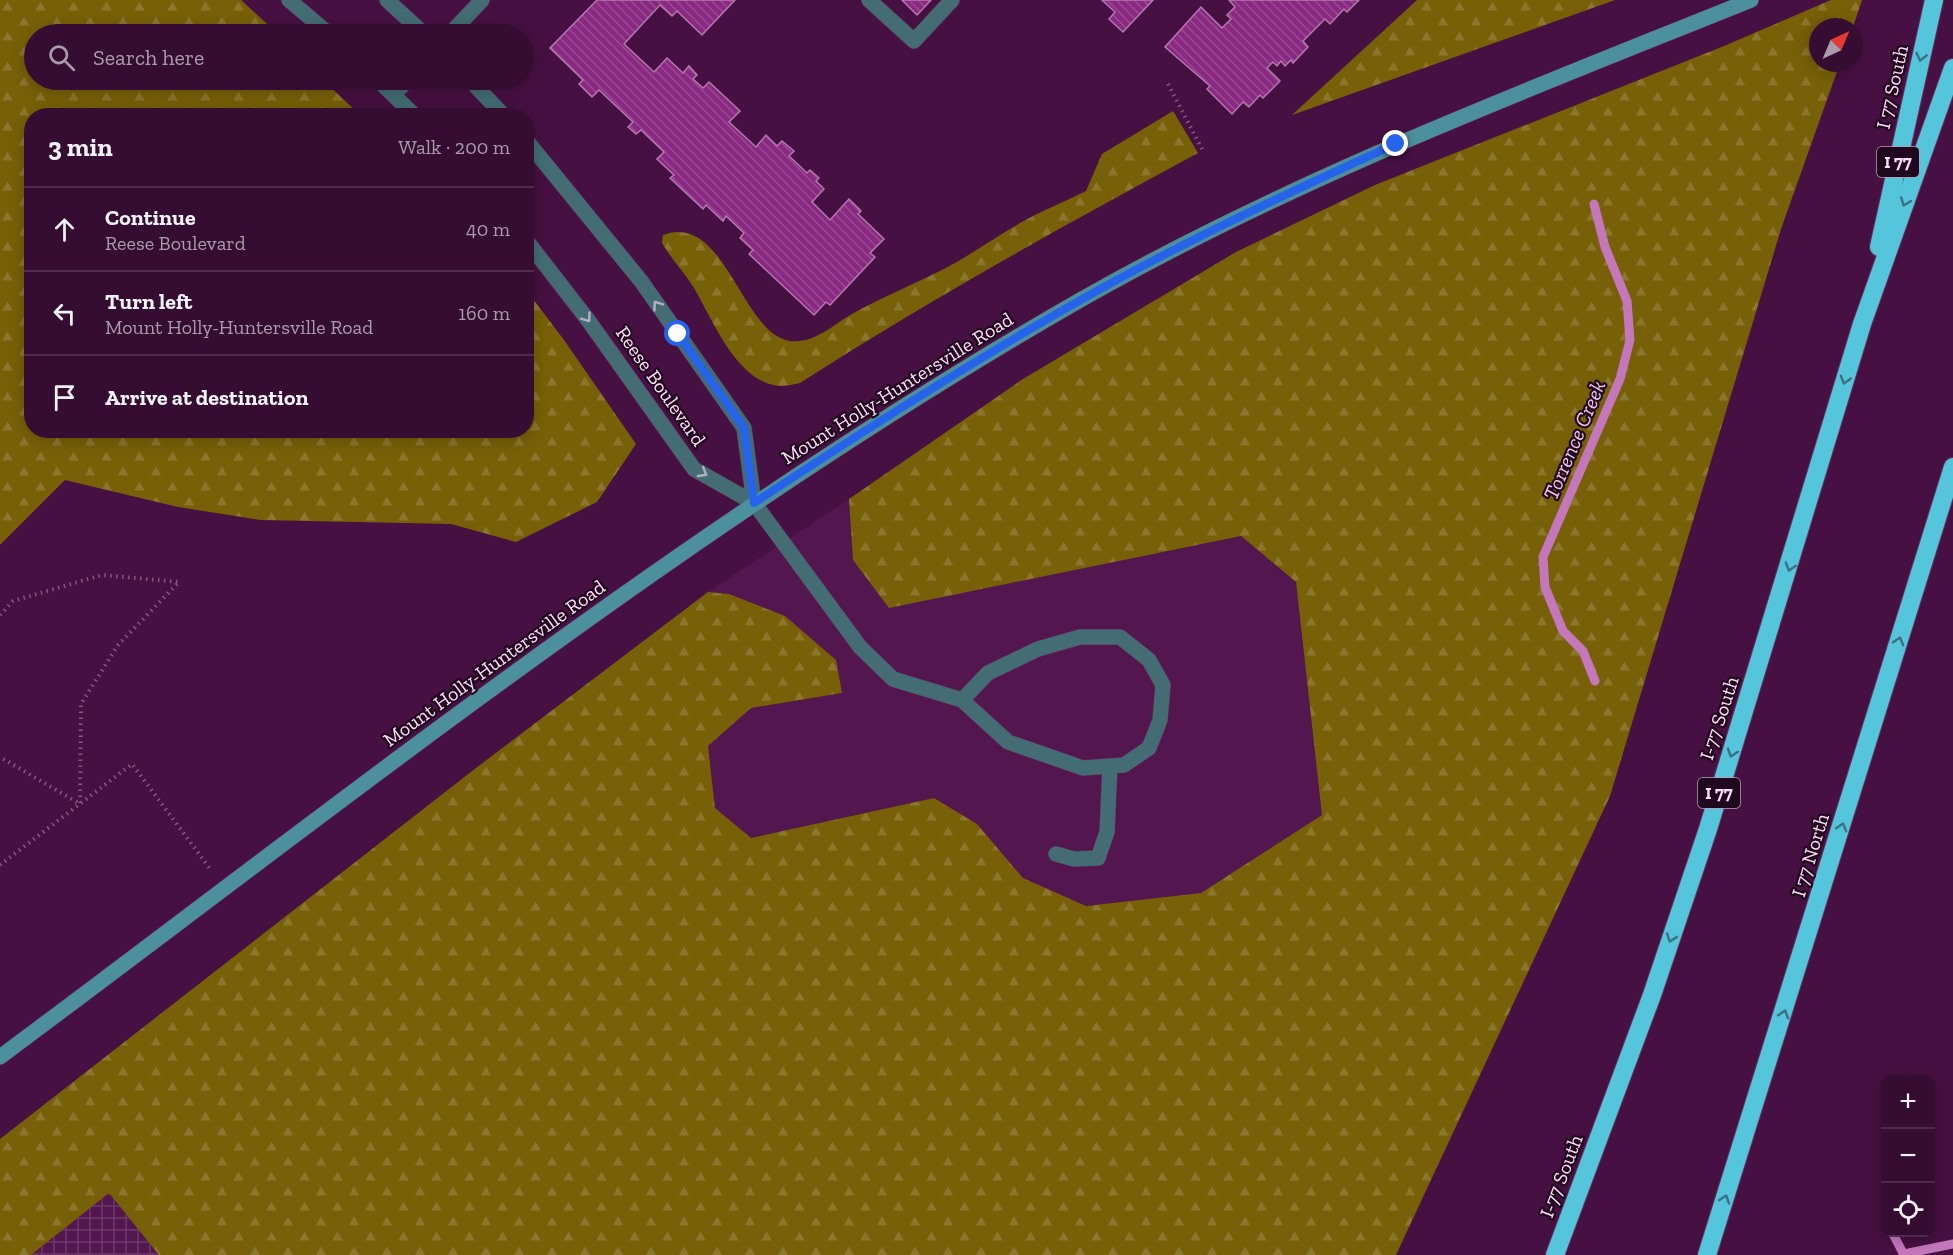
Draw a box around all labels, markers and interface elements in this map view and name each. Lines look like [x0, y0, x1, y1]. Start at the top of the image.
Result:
north arrow [1809, 18, 1863, 72]
search box [24, 24, 534, 90]
icon: search [45, 41, 78, 74]
street label: I 77 South [1871, 42, 1913, 131]
text: Search here [93, 44, 204, 71]
one-way arrow [1916, 52, 1929, 62]
route end [1382, 130, 1408, 156]
text: 3 min [48, 131, 113, 163]
text: Walk · 200 m [398, 135, 510, 159]
road number: I 77 [1877, 147, 1919, 177]
one-way arrow [1900, 196, 1913, 207]
text: Continue [105, 204, 196, 231]
icon: ahead [48, 213, 81, 246]
text: 40 m [466, 217, 510, 241]
text: Reese Boulevard [105, 231, 246, 255]
text: Turn left [105, 288, 192, 315]
icon: left [48, 297, 81, 330]
one-way arrow [653, 300, 664, 311]
text: 160 m [458, 301, 510, 325]
street label: Mount Holly-Huntersville Road [777, 307, 1017, 469]
one-way arrow [579, 311, 590, 322]
text: Mount Holly-Huntersville Road [105, 315, 373, 339]
route start [664, 320, 690, 346]
street label: Reese Boulevard [611, 321, 711, 451]
one-way arrow [1840, 374, 1852, 385]
water label: Torrence Creek [1538, 377, 1610, 503]
icon: arrive [48, 381, 81, 414]
text: Arrive at destination [105, 384, 308, 411]
one-way arrow [697, 466, 707, 478]
one-way arrow [1785, 561, 1797, 572]
street label: Mount Holly-Huntersville Road [378, 574, 610, 752]
one-way arrow [1892, 636, 1904, 647]
street label: I-77 South [1694, 672, 1744, 763]
one-way arrow [1727, 747, 1739, 758]
road number: I 77 [1698, 778, 1740, 808]
street label: I 77 North [1786, 810, 1834, 900]
one-way arrow [1835, 822, 1847, 833]
one-way arrow [1665, 932, 1678, 943]
one-way arrow [1777, 1009, 1789, 1020]
map controls [1881, 1075, 1935, 1237]
button: + [1881, 1075, 1935, 1129]
button: − [1881, 1129, 1935, 1183]
street label: I-77 South [1534, 1131, 1588, 1221]
button: locate [1881, 1183, 1935, 1237]
one-way arrow [1718, 1194, 1730, 1205]

